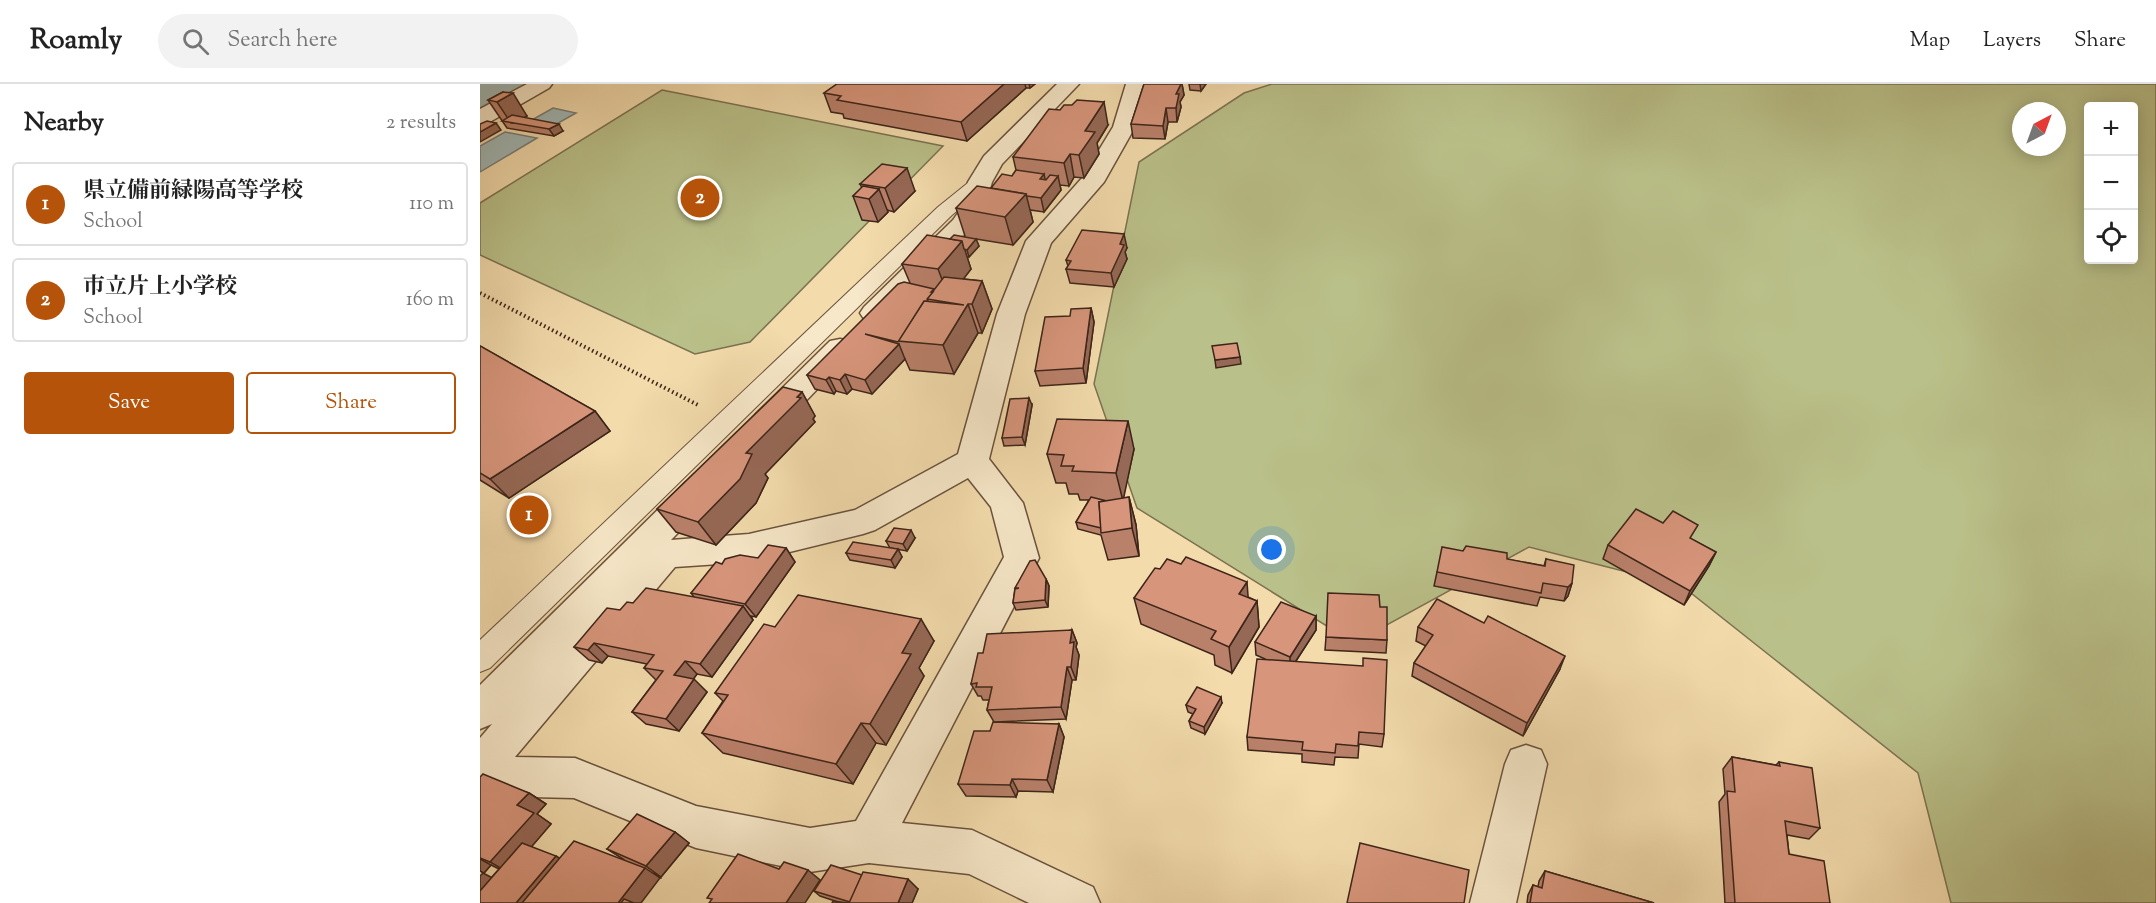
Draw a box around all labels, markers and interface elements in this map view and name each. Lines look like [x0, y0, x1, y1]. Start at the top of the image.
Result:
search box [158, 14, 578, 68]
text: Roamly [30, 21, 122, 61]
icon: search [179, 25, 212, 58]
text: Search here [227, 25, 338, 57]
text: Map [1910, 26, 1950, 56]
text: Layers [1983, 26, 2041, 56]
text: Share [2074, 26, 2126, 56]
north arrow [2012, 102, 2066, 156]
map controls [2084, 102, 2138, 264]
button: + [2084, 102, 2138, 156]
text: Nearby [24, 105, 104, 142]
text: 2 results [386, 109, 456, 138]
button: − [2084, 156, 2138, 210]
text: 県立備前緑陽高等学校 [83, 176, 303, 208]
pin: 2 [680, 176, 720, 220]
text: 1 [42, 190, 49, 219]
text: 110 m [409, 190, 454, 219]
text: School [83, 208, 143, 237]
button: locate [2084, 210, 2138, 264]
text: 市立片上小学校 [83, 272, 237, 304]
text: 2 [41, 286, 50, 315]
text: 160 m [406, 286, 454, 315]
text: School [83, 304, 143, 333]
button: Save [24, 372, 234, 434]
button: Share [246, 372, 456, 434]
pin: 1 [509, 492, 548, 538]
your location [1257, 535, 1286, 564]

